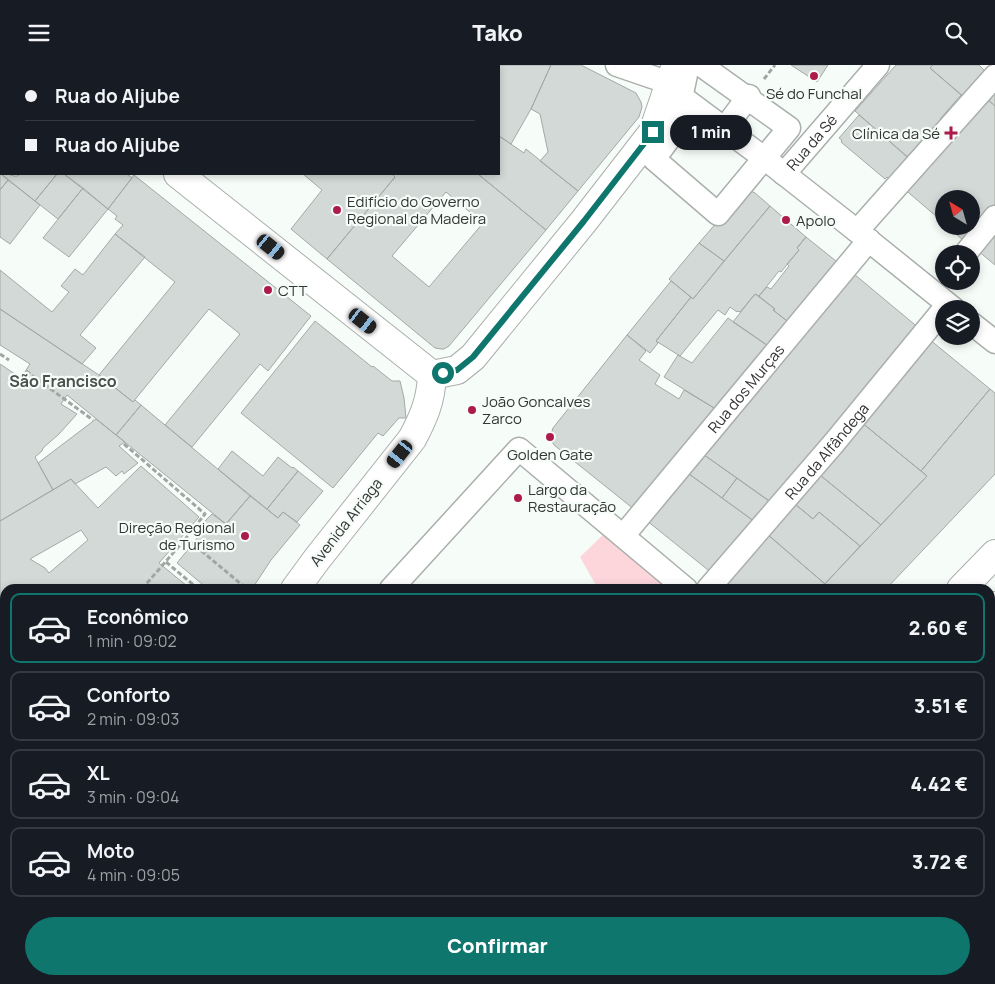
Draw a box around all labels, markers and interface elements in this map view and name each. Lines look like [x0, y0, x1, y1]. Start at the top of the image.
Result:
text: Tako [472, 18, 523, 48]
icon: menu [25, 19, 53, 47]
icon: search [942, 19, 970, 47]
marker: Sé do Funchal [808, 70, 820, 82]
text: Rua do Aljube [55, 83, 180, 109]
place label: Sé do Funchal [766, 83, 862, 104]
street label: Rua da Sé [781, 109, 842, 175]
callout: 1 min [670, 115, 753, 149]
route end [642, 121, 664, 143]
text: 1 min [691, 121, 731, 143]
place label: Clínica da Sé [852, 123, 940, 144]
marker: Clínica da Sé [944, 126, 958, 140]
text: Rua do Aljube [55, 132, 180, 158]
north arrow [935, 190, 980, 235]
map controls [935, 190, 980, 345]
place label: Edifício do Governo Regional da Madeira [347, 191, 486, 229]
marker: Edifício do Governo Regional da Madeira [331, 204, 343, 216]
place label: Apolo [796, 210, 836, 231]
marker: Apolo [780, 214, 792, 226]
car [254, 232, 287, 262]
button: locate [935, 245, 980, 290]
place label: CTT [278, 280, 308, 301]
marker: CTT [262, 284, 274, 296]
button: layers [935, 300, 980, 345]
car [346, 306, 379, 336]
street label: Rua dos Murças [703, 339, 789, 437]
route start [432, 362, 454, 384]
district label: São Francisco [9, 370, 117, 392]
place label: João Goncalves Zarco [482, 391, 591, 429]
street label: Rua da Alfândega [780, 398, 873, 504]
marker: João Goncalves Zarco [466, 404, 478, 416]
marker: Golden Gate [544, 431, 556, 443]
car [384, 438, 415, 470]
place label: Golden Gate [507, 444, 593, 465]
street label: Avenida Arriaga [305, 473, 387, 571]
place label: Largo da Restauração [528, 479, 616, 517]
marker: Largo da Restauração [512, 492, 524, 504]
place label: Direção Regional de Turismo [119, 517, 235, 555]
marker: Direção Regional de Turismo [239, 530, 251, 542]
text: Econômico [87, 604, 189, 630]
icon: car [27, 606, 72, 651]
text: 2.60 € [909, 615, 968, 641]
text: 1 min · 09:02 [87, 630, 177, 652]
text: Conforto [87, 682, 170, 708]
icon: car [27, 684, 72, 729]
text: 3.51 € [914, 693, 968, 719]
text: 2 min · 09:03 [87, 708, 179, 730]
text: XL [87, 760, 110, 786]
icon: car [27, 762, 72, 807]
text: 4.42 € [910, 771, 968, 797]
text: 3 min · 09:04 [87, 786, 180, 808]
text: Moto [87, 838, 134, 864]
icon: car [27, 840, 72, 885]
text: 3.72 € [912, 849, 968, 875]
text: 4 min · 09:05 [87, 864, 180, 886]
button: Confirmar [25, 917, 970, 975]

